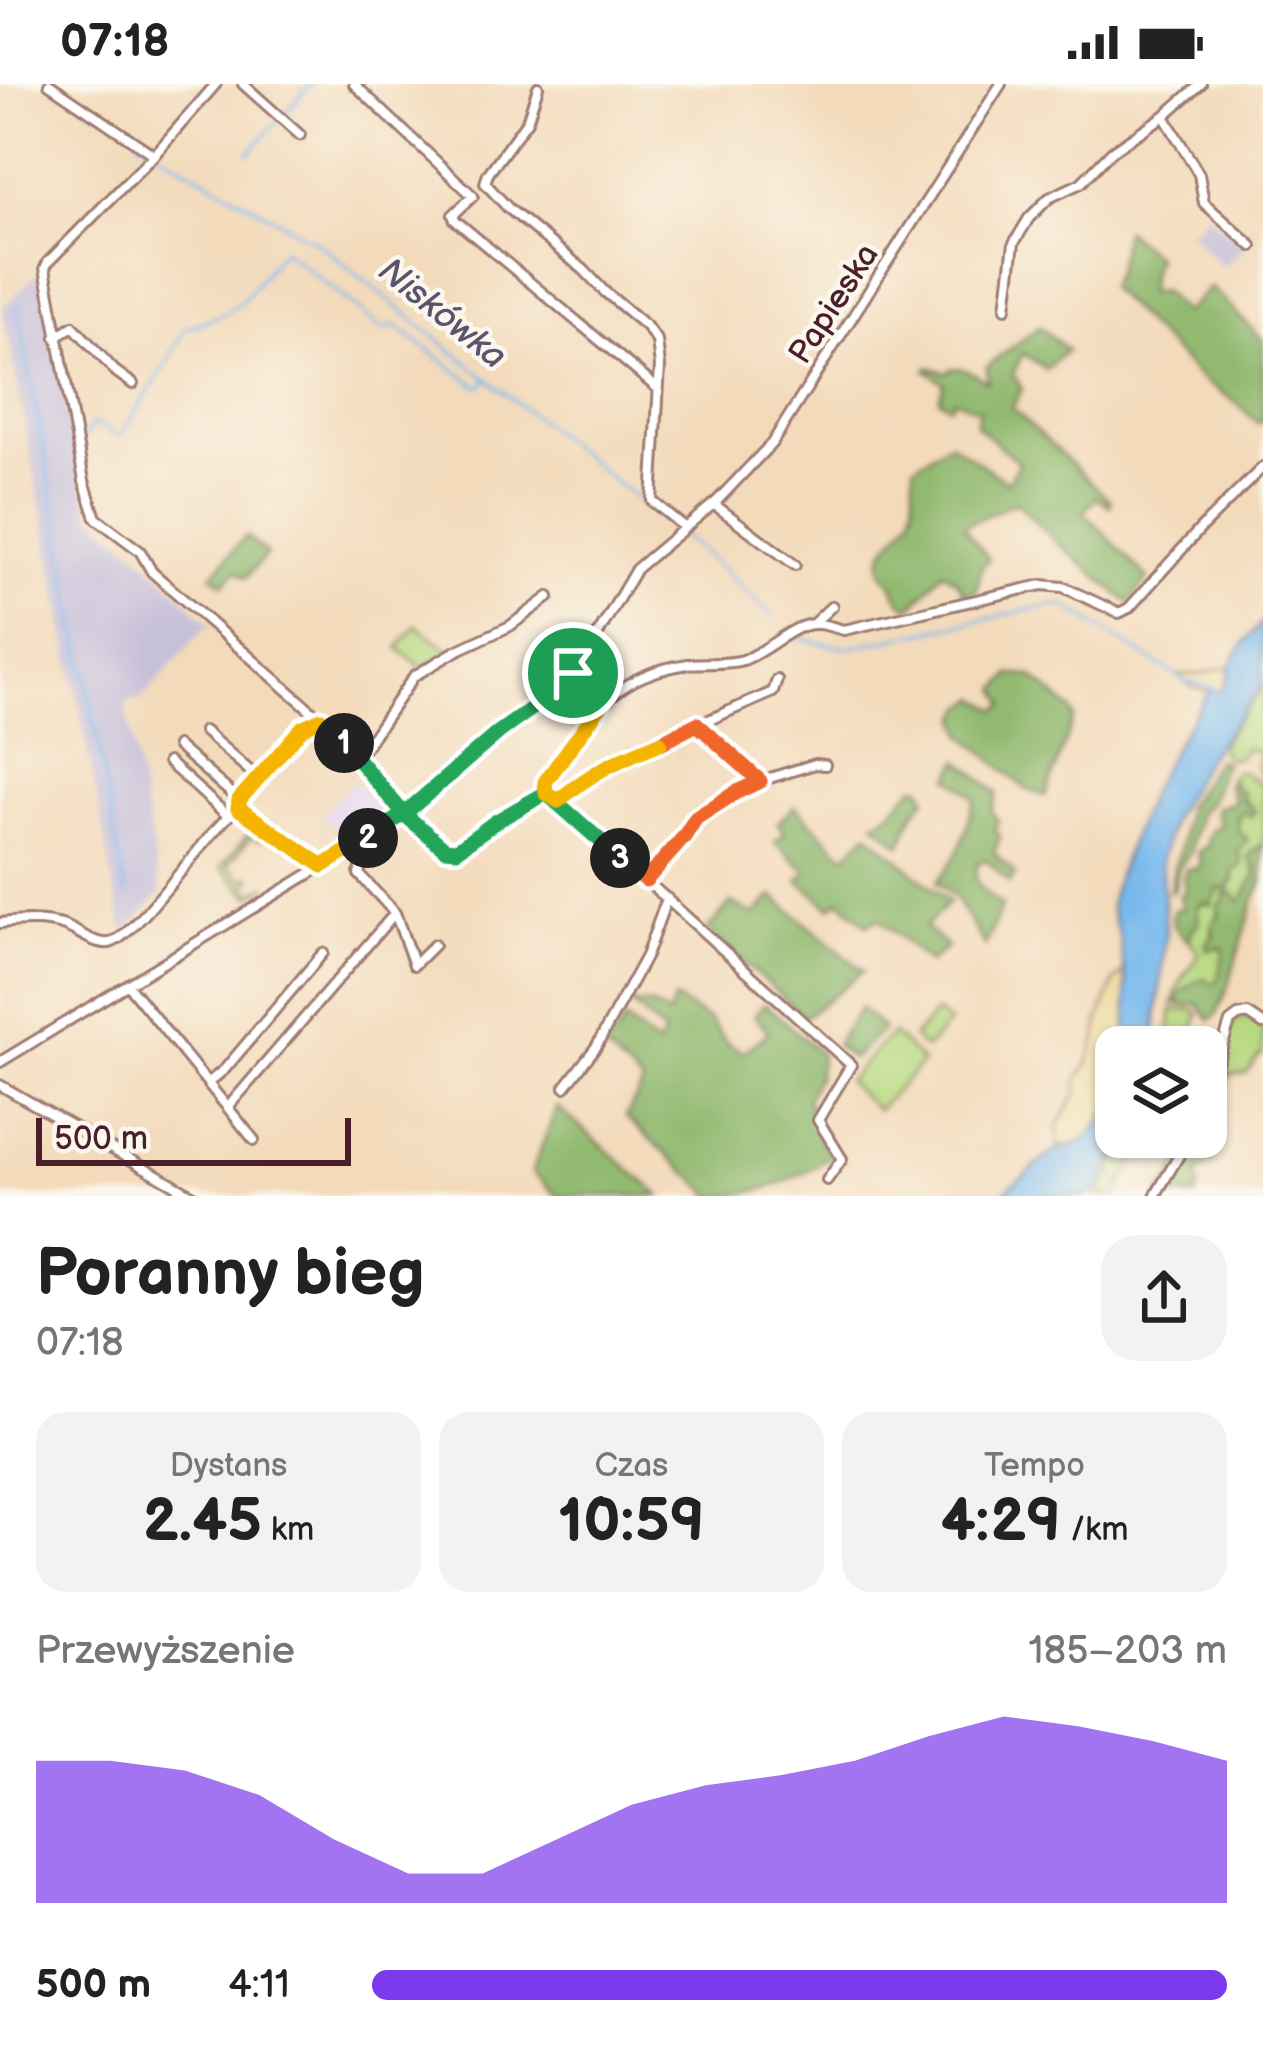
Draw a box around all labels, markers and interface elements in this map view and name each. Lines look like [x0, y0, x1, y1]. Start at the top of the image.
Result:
text: 07:18 [60, 15, 170, 70]
street label: Papieska [780, 236, 888, 372]
water label: Niskówka [369, 249, 515, 379]
pin [522, 622, 624, 724]
icon: arrive [540, 640, 606, 706]
pin: 1 [314, 713, 374, 773]
text: 1 [337, 723, 351, 763]
pin: 2 [338, 808, 398, 868]
text: 2 [358, 818, 378, 858]
pin: 3 [590, 828, 650, 888]
text: 3 [610, 838, 630, 878]
map controls [1095, 1026, 1227, 1158]
button: layers [1095, 1026, 1227, 1158]
scale bar [36, 1112, 351, 1165]
text: 500 m [54, 1119, 148, 1159]
text: Poranny bieg [36, 1235, 425, 1314]
button: share [1101, 1235, 1227, 1361]
text: 07:18 [36, 1320, 124, 1367]
text: Dystans [170, 1446, 287, 1486]
text: Czas [595, 1446, 668, 1486]
text: Tempo [984, 1446, 1085, 1486]
text: 2.45 [143, 1486, 262, 1558]
text: 10:59 [558, 1486, 705, 1558]
text: 4:29 [940, 1486, 1061, 1558]
text: km [262, 1510, 314, 1550]
text: /km [1061, 1510, 1129, 1550]
text: Przewyższenie [36, 1628, 295, 1675]
text: 185–203 m [1028, 1628, 1227, 1675]
text: 500 m [36, 1962, 151, 2009]
text: 4:11 [228, 1962, 290, 2009]

